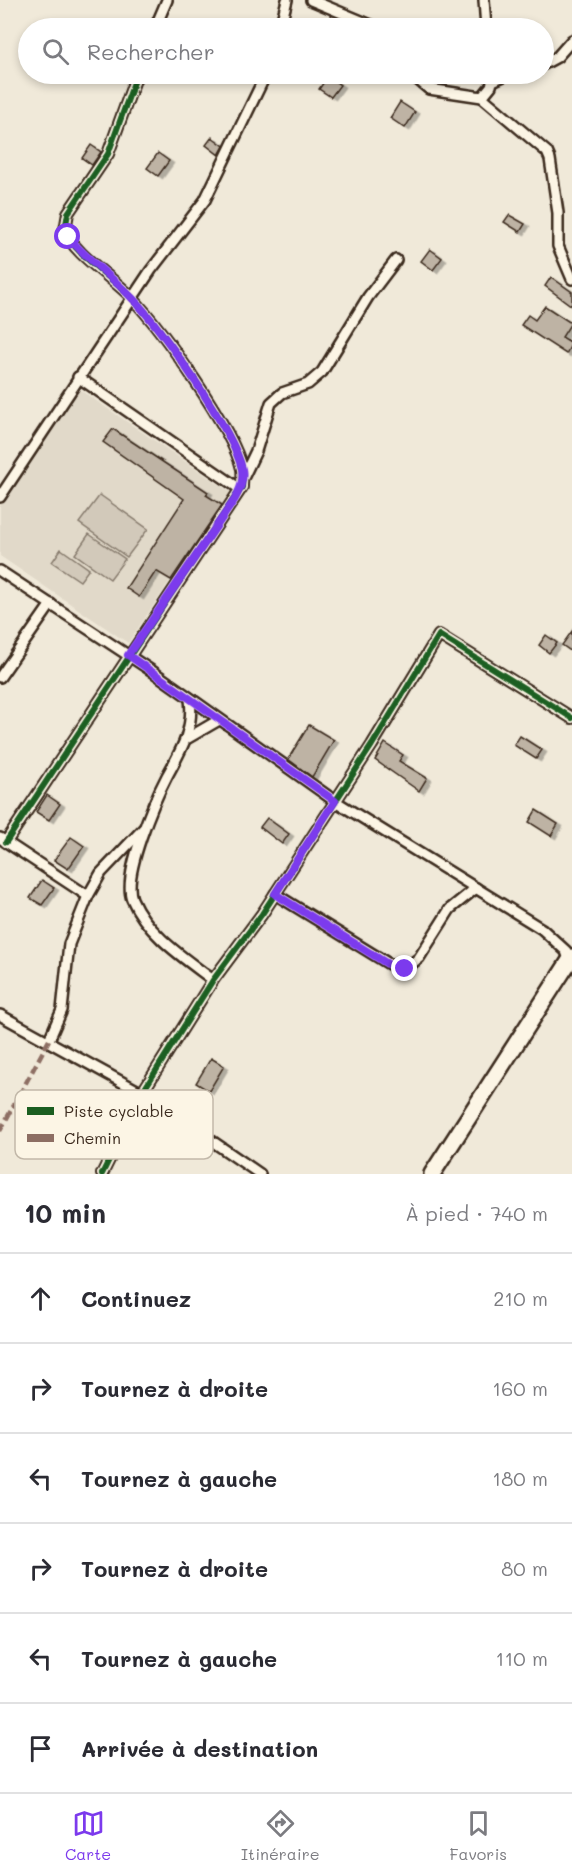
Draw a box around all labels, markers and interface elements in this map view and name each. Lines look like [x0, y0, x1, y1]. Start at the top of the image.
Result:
search box [18, 18, 554, 84]
icon: search [39, 35, 72, 68]
text: Rechercher [87, 37, 215, 66]
route start [54, 223, 80, 249]
route end [391, 955, 417, 981]
legend [15, 1090, 213, 1159]
text: Piste cyclable [64, 1100, 174, 1121]
text: Chemin [64, 1127, 121, 1148]
text: 10 min [24, 1196, 106, 1230]
text: À pied · 740 m [405, 1200, 548, 1226]
icon: ahead [24, 1282, 57, 1315]
text: Continuez [81, 1284, 191, 1313]
text: 210 m [493, 1285, 548, 1311]
icon: right [24, 1372, 57, 1405]
text: Tournez à droite [81, 1374, 268, 1403]
text: 160 m [492, 1375, 548, 1401]
icon: left [24, 1462, 57, 1495]
text: Tournez à gauche [81, 1464, 277, 1493]
text: 180 m [492, 1465, 548, 1491]
icon: right [24, 1552, 57, 1585]
text: Tournez à droite [81, 1554, 268, 1583]
text: 80 m [501, 1555, 548, 1581]
icon: left [24, 1642, 57, 1675]
text: Tournez à gauche [81, 1644, 277, 1673]
text: 110 m [495, 1645, 548, 1671]
icon: arrive [24, 1732, 57, 1765]
text: Arrivée à destination [81, 1734, 318, 1763]
tab: Carte [65, 1807, 111, 1864]
tab: Itinéraire [241, 1807, 320, 1864]
tab: Favoris [449, 1807, 507, 1864]

